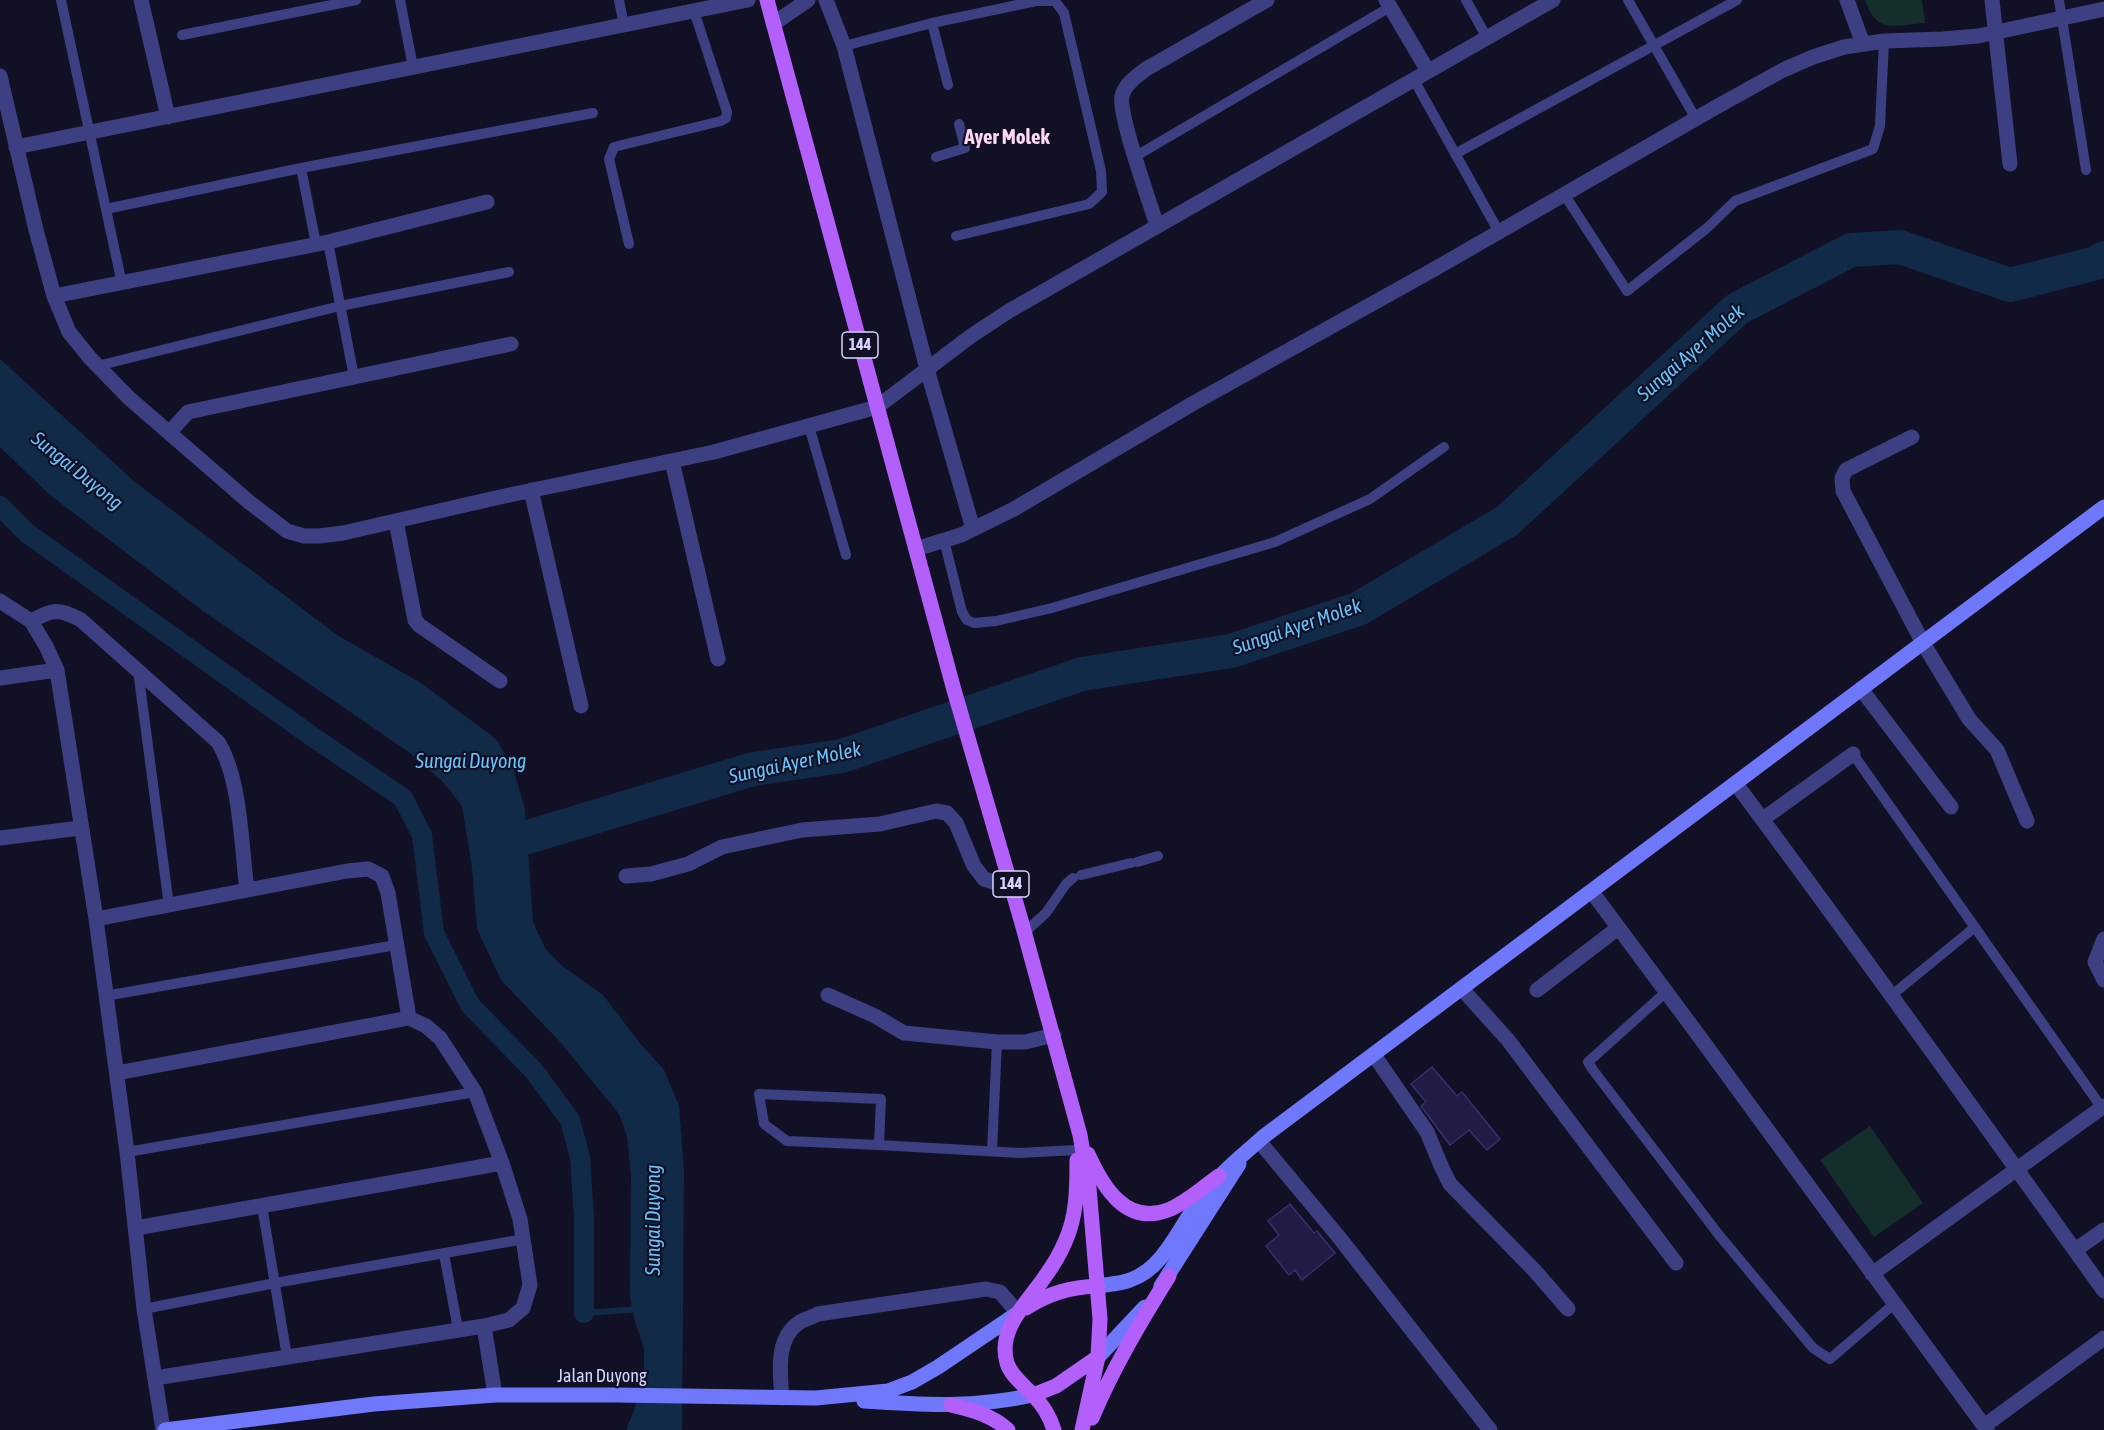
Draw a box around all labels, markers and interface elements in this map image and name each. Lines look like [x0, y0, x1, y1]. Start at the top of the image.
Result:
district label: Ayer Molek [964, 124, 1050, 150]
water label: Sungai Ayer Molek [1632, 300, 1750, 406]
road number: 144 [842, 332, 878, 358]
water label: Sungai Duyong [26, 427, 128, 515]
water label: Sungai Ayer Molek [1229, 594, 1365, 660]
water label: Sungai Ayer Molek [727, 737, 863, 789]
water label: Sungai Duyong [416, 750, 526, 774]
road number: 144 [993, 871, 1029, 897]
water label: Sungai Duyong [642, 1165, 666, 1275]
street label: Jalan Duyong [557, 1365, 647, 1387]

